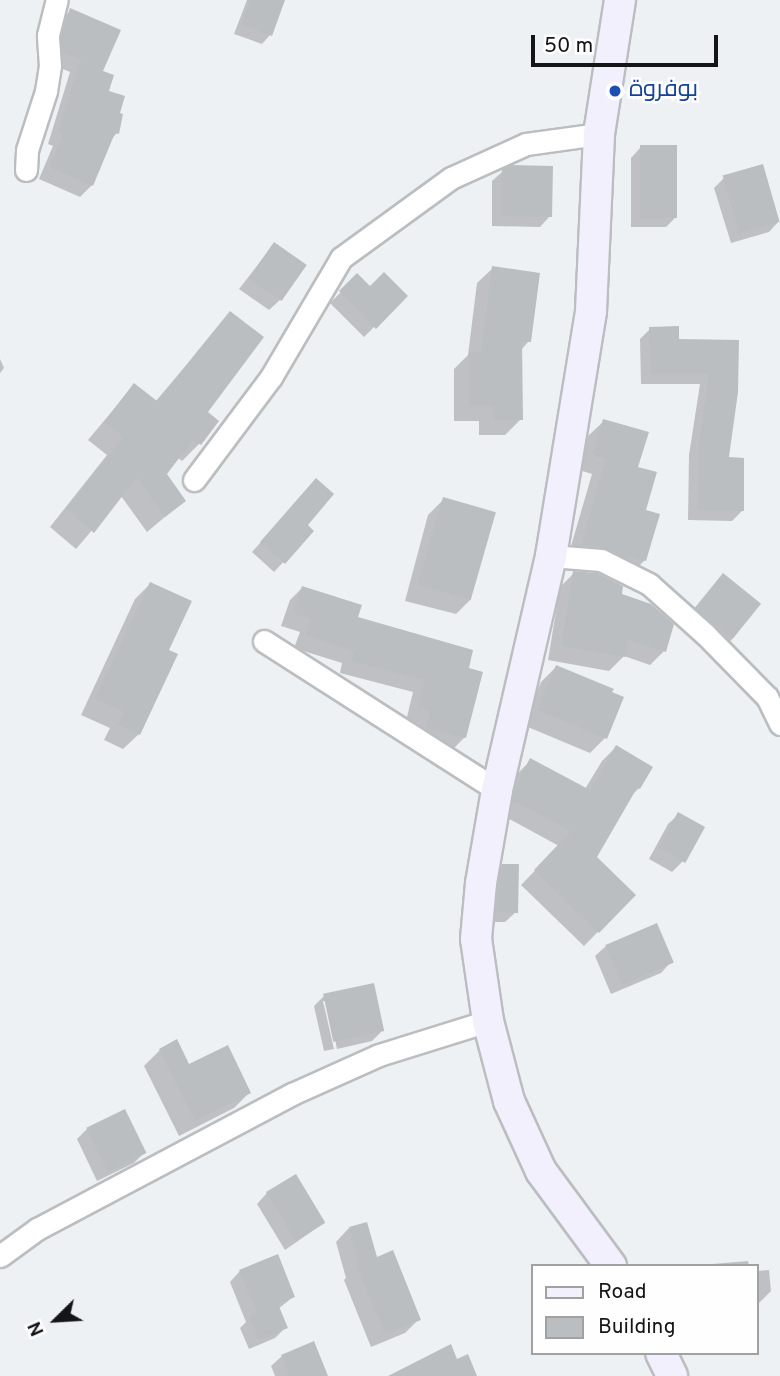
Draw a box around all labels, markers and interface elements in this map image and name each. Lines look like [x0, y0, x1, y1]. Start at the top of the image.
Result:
scale bar [535, 21, 722, 65]
text: 50 m [544, 33, 593, 60]
place label: بوفروة [629, 77, 698, 105]
marker: بوفروة [607, 83, 623, 99]
legend [532, 1264, 759, 1355]
text: Road [598, 1279, 647, 1306]
north arrow [21, 1285, 91, 1355]
text: Building [598, 1314, 676, 1341]
text: N [23, 1317, 51, 1340]

